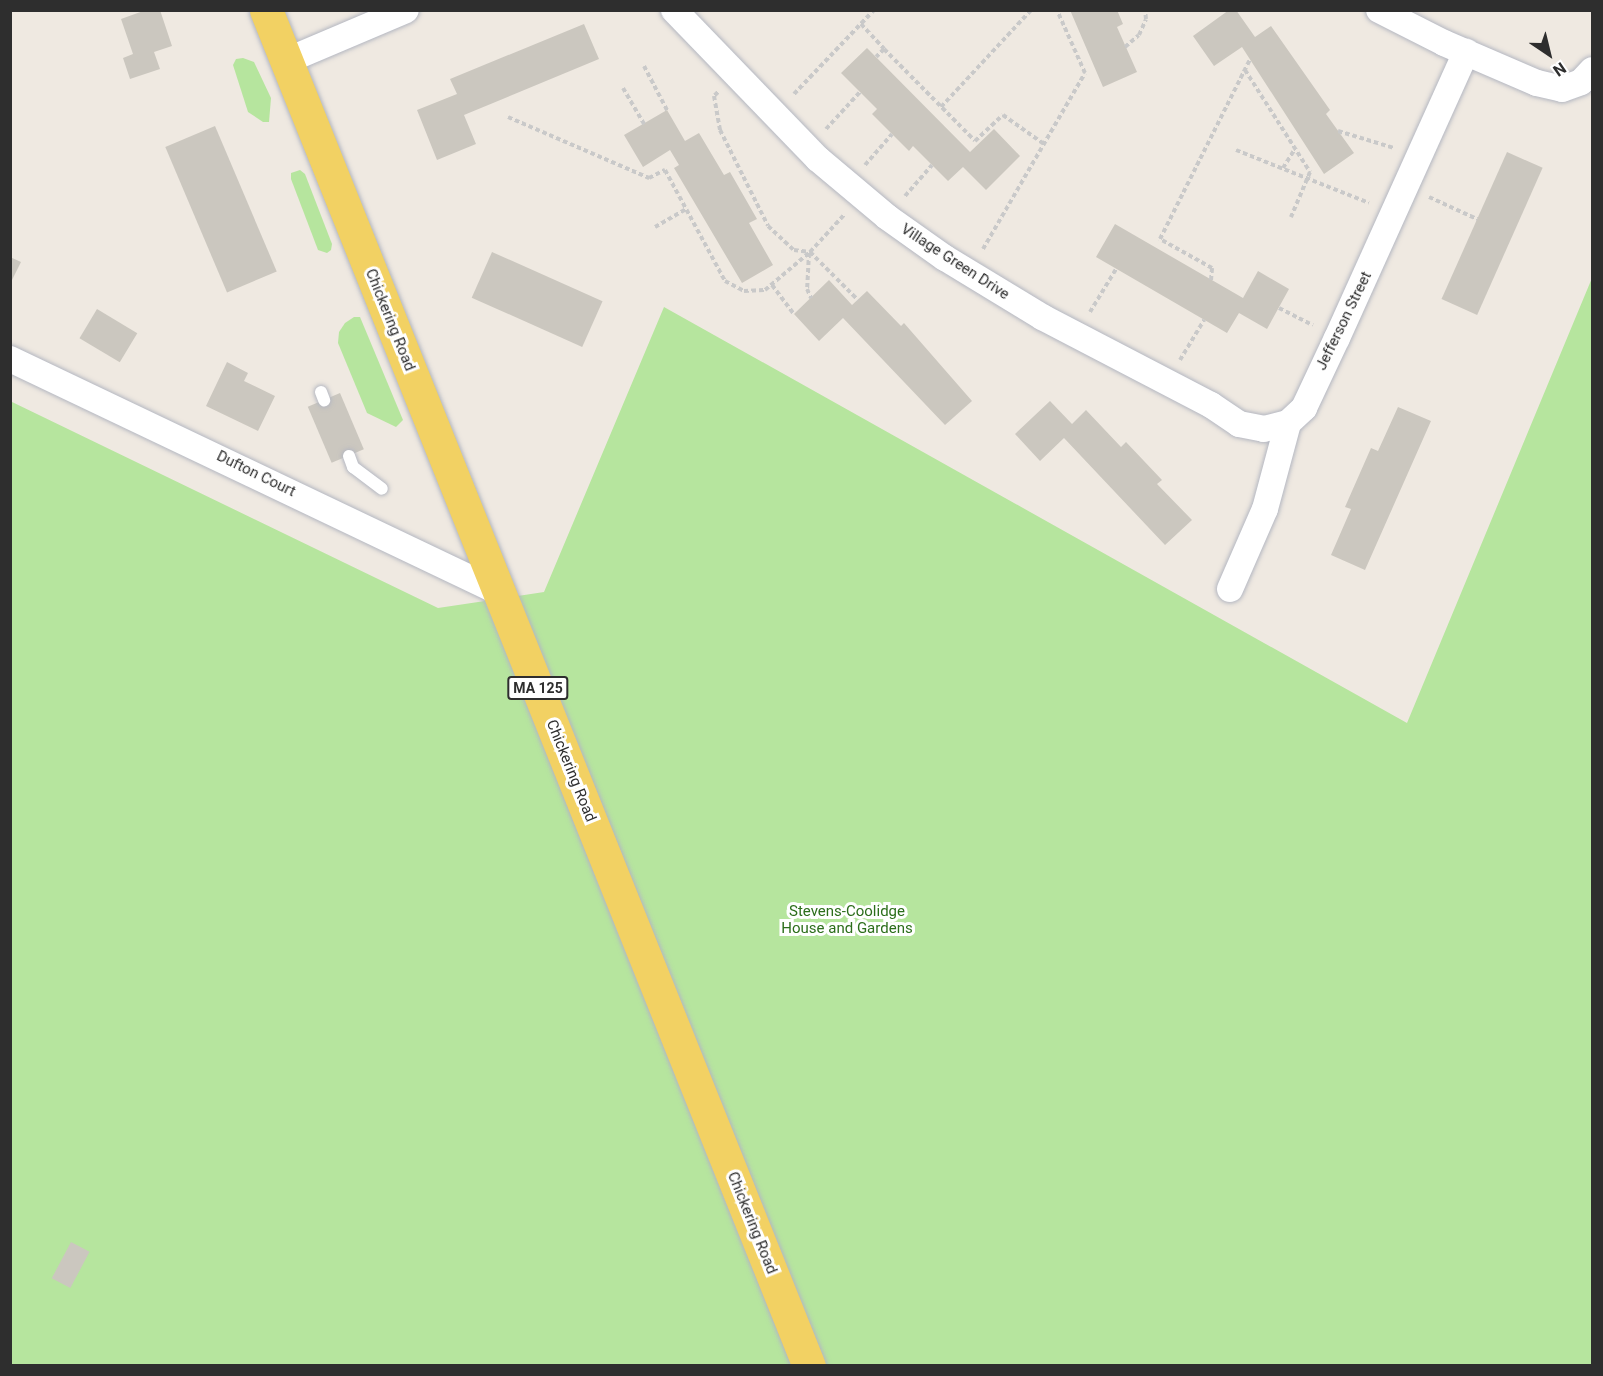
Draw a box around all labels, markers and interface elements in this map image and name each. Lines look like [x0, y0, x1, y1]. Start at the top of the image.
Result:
north arrow [1519, 24, 1579, 84]
text: N [1550, 58, 1570, 80]
street label: Village Green Drive [897, 220, 1013, 304]
street label: Chickering Road [361, 266, 419, 374]
street label: Jefferson Street [1312, 269, 1376, 373]
street label: Dufton Court [214, 447, 298, 501]
road number: MA 125 [506, 677, 570, 699]
street label: Chickering Road [542, 717, 600, 825]
park label: Stevens-Coolidge House and Gardens [781, 902, 913, 937]
street label: Chickering Road [723, 1169, 781, 1277]

